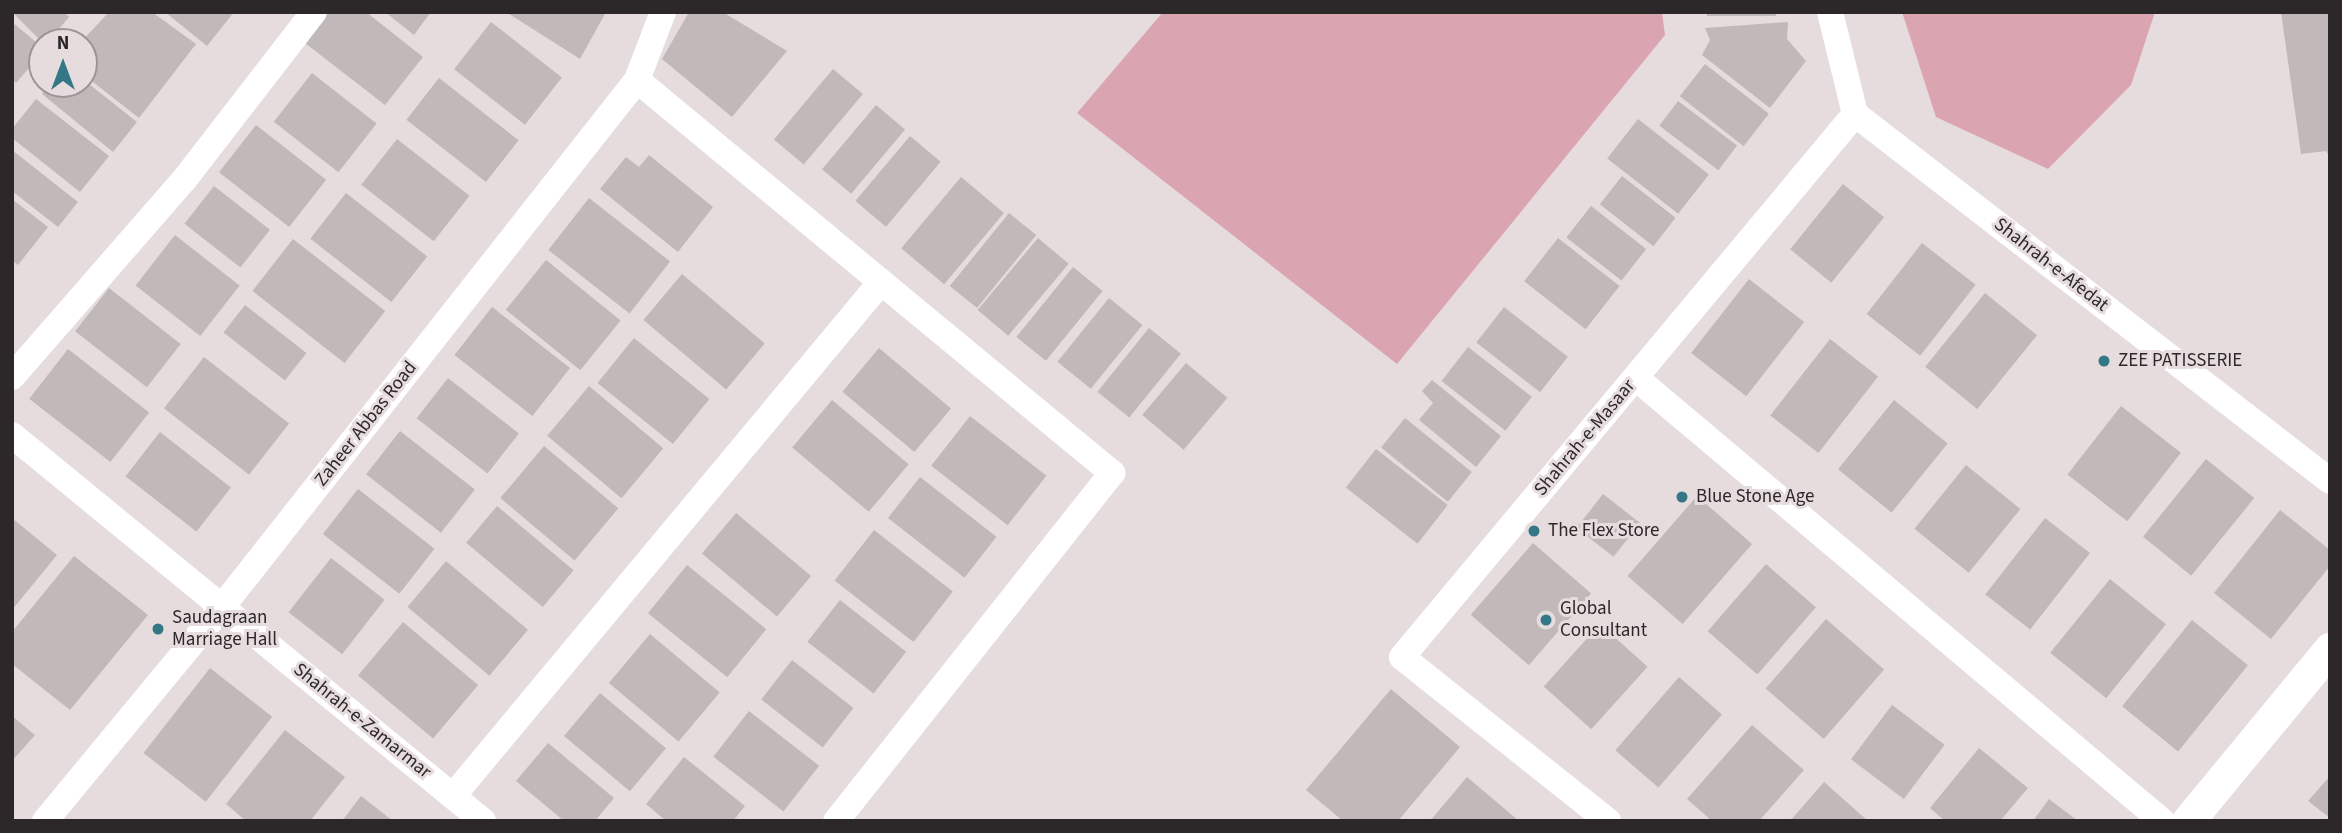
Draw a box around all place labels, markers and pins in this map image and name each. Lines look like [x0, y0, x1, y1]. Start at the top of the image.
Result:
place label: ZEE PATISSERIE [2118, 350, 2242, 372]
marker: ZEE PATISSERIE [2096, 353, 2112, 369]
place label: Blue Stone Age [1696, 486, 1814, 508]
marker: Blue Stone Age [1674, 489, 1690, 505]
place label: The Flex Store [1548, 520, 1660, 542]
marker: The Flex Store [1526, 523, 1542, 539]
place label: Global Consultant [1560, 598, 1647, 642]
place label: Saudagraan Marriage Hall [172, 607, 277, 651]
marker: Global Consultant [1538, 612, 1554, 628]
marker: Saudagraan Marriage Hall [150, 621, 166, 637]

